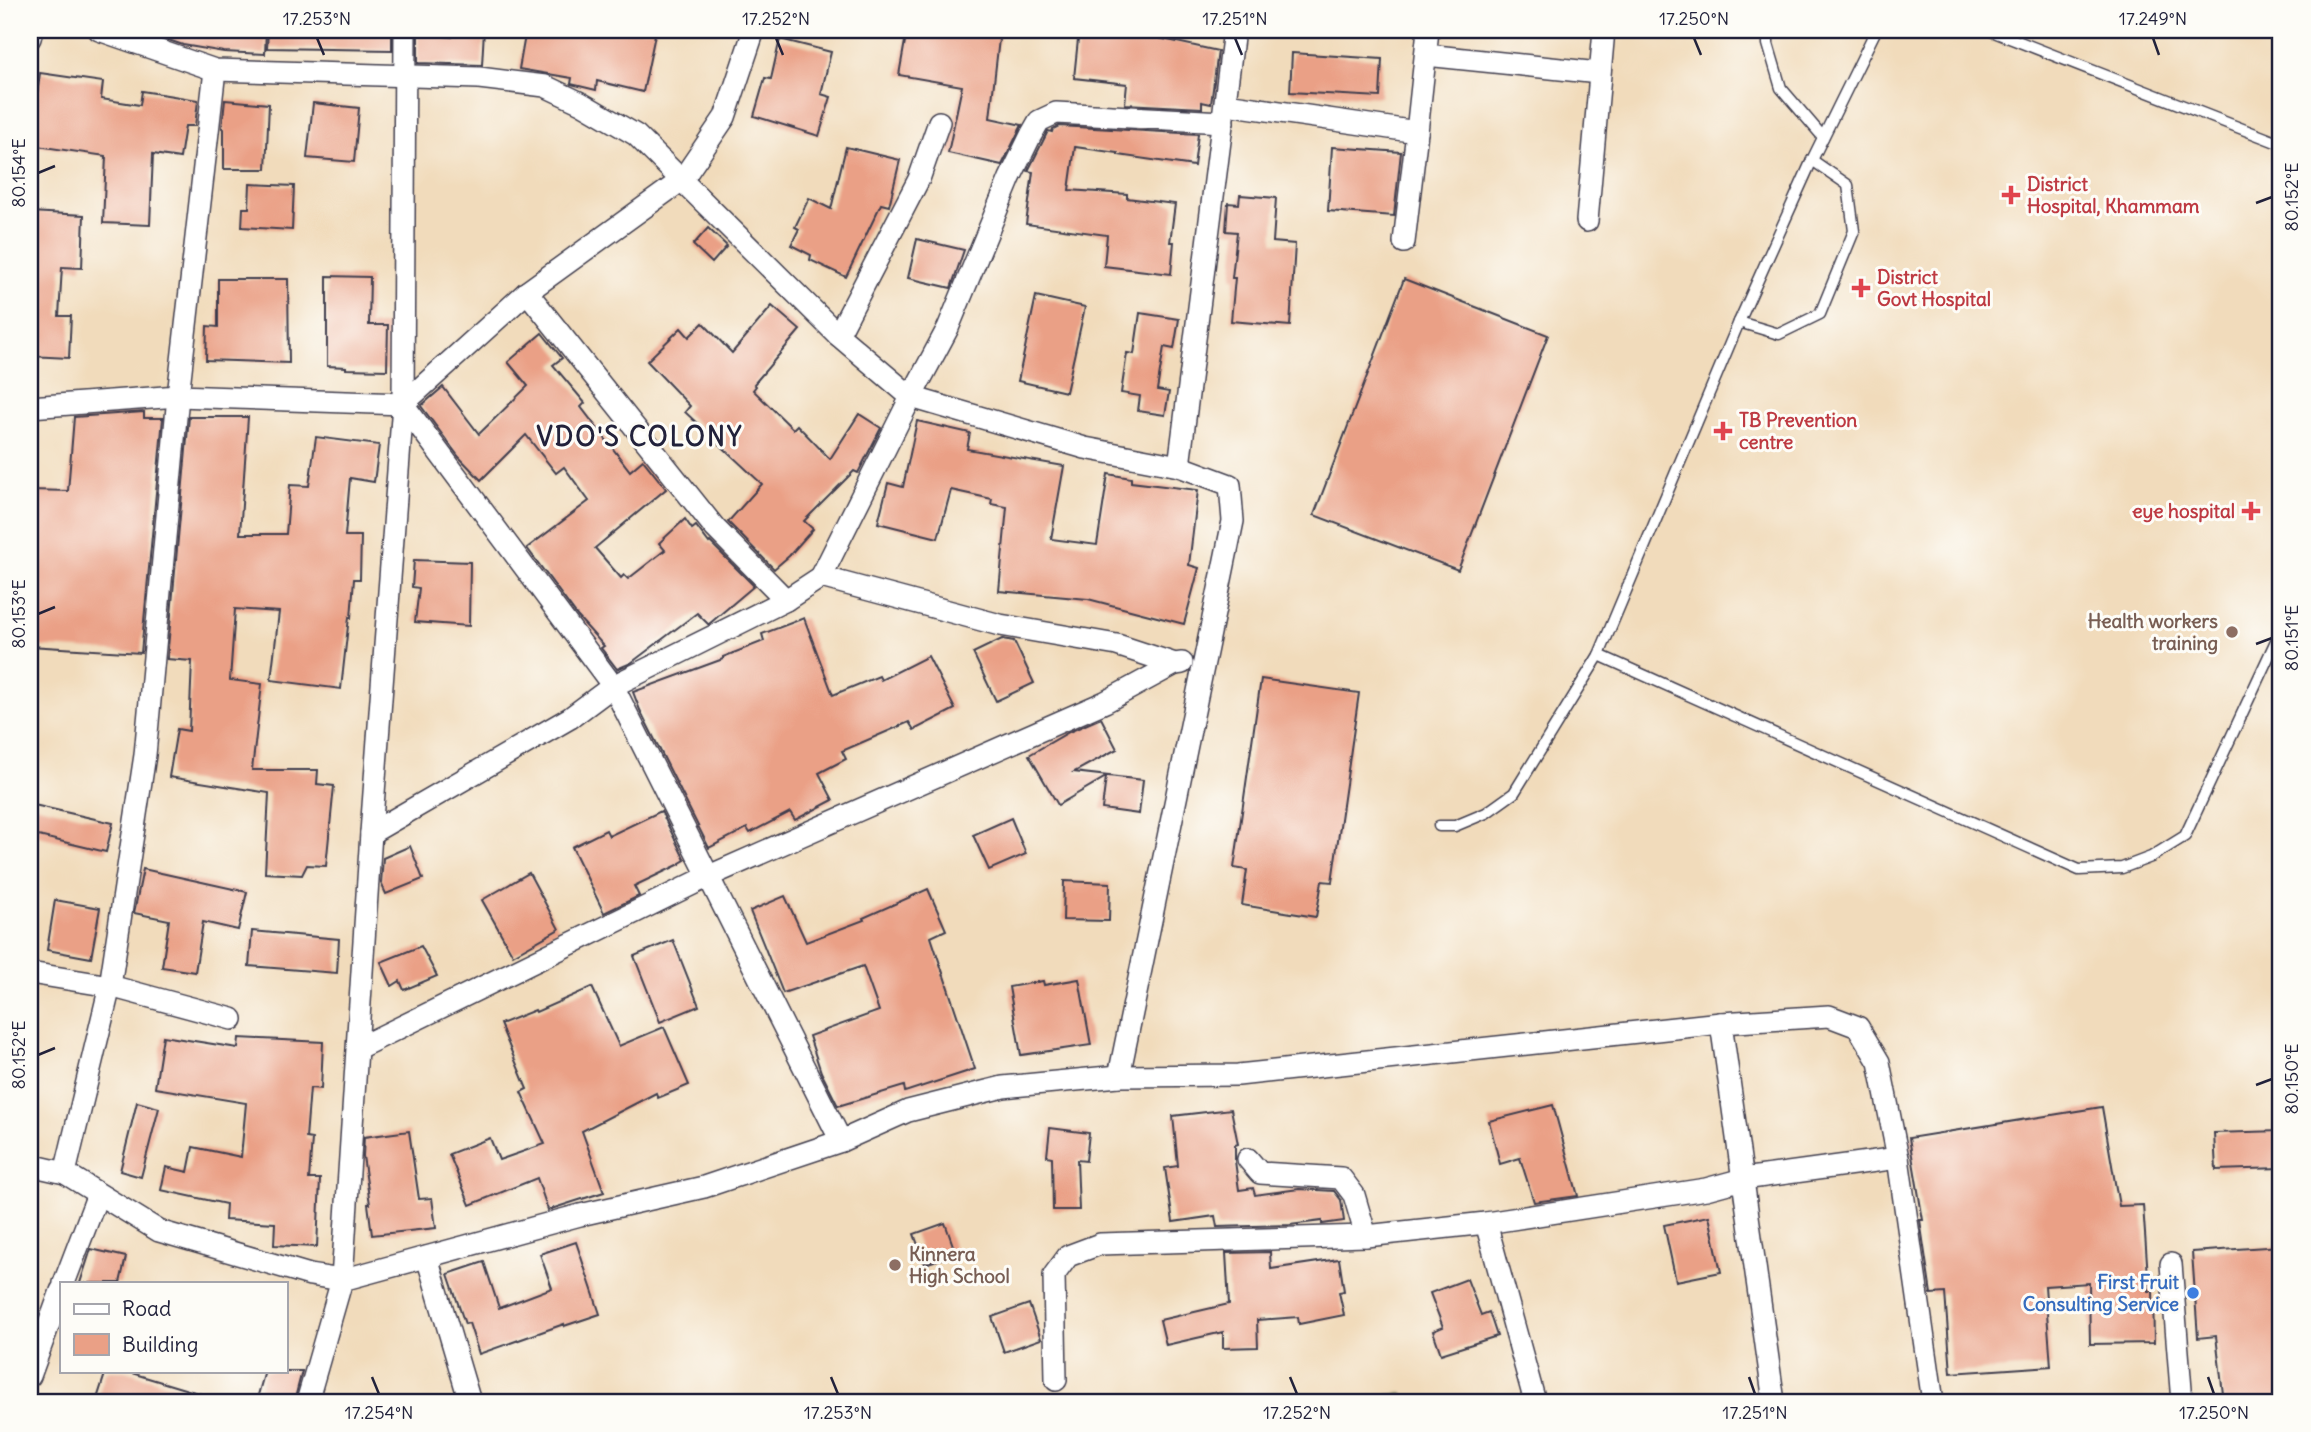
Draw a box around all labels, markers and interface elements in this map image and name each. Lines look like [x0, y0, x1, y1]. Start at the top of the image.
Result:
text: 17.253°N [283, 7, 351, 30]
text: 17.252°N [742, 7, 810, 30]
text: 17.251°N [1202, 7, 1268, 30]
text: 17.250°N [1659, 7, 1729, 30]
text: 17.249°N [2119, 7, 2187, 30]
text: 80.154°E [7, 138, 30, 208]
text: 80.152°E [2280, 162, 2303, 232]
place label: District Hospital, Khammam [2027, 172, 2200, 218]
marker: District Hospital, Khammam [2001, 185, 2021, 205]
place label: District Govt Hospital [1877, 265, 1991, 311]
marker: District Govt Hospital [1851, 278, 1871, 298]
place label: TB Prevention centre [1739, 408, 1857, 454]
district label: VDO'S COLONY [537, 420, 743, 453]
marker: TB Prevention centre [1713, 421, 1733, 441]
place label: eye hospital [2132, 499, 2235, 523]
marker: eye hospital [2241, 501, 2261, 521]
text: 80.153°E [7, 579, 30, 649]
text: 80.151°E [2280, 605, 2303, 671]
place label: Health workers training [2088, 609, 2218, 655]
marker: Health workers training [2224, 624, 2240, 640]
text: 80.152°E [7, 1020, 30, 1090]
text: 80.150°E [2280, 1043, 2303, 1115]
place label: Kinnera High School [909, 1242, 1010, 1288]
marker: Kinnera High School [887, 1257, 903, 1273]
place label: First Fruit Consulting Service [2023, 1270, 2180, 1316]
legend [60, 1282, 287, 1372]
marker: First Fruit Consulting Service [2185, 1285, 2201, 1301]
text: Road [122, 1295, 171, 1322]
text: Building [122, 1331, 198, 1358]
text: 17.254°N [345, 1401, 413, 1424]
text: 17.253°N [804, 1401, 872, 1424]
text: 17.252°N [1263, 1401, 1331, 1424]
text: 17.251°N [1722, 1401, 1788, 1424]
text: 17.250°N [2179, 1401, 2249, 1424]

